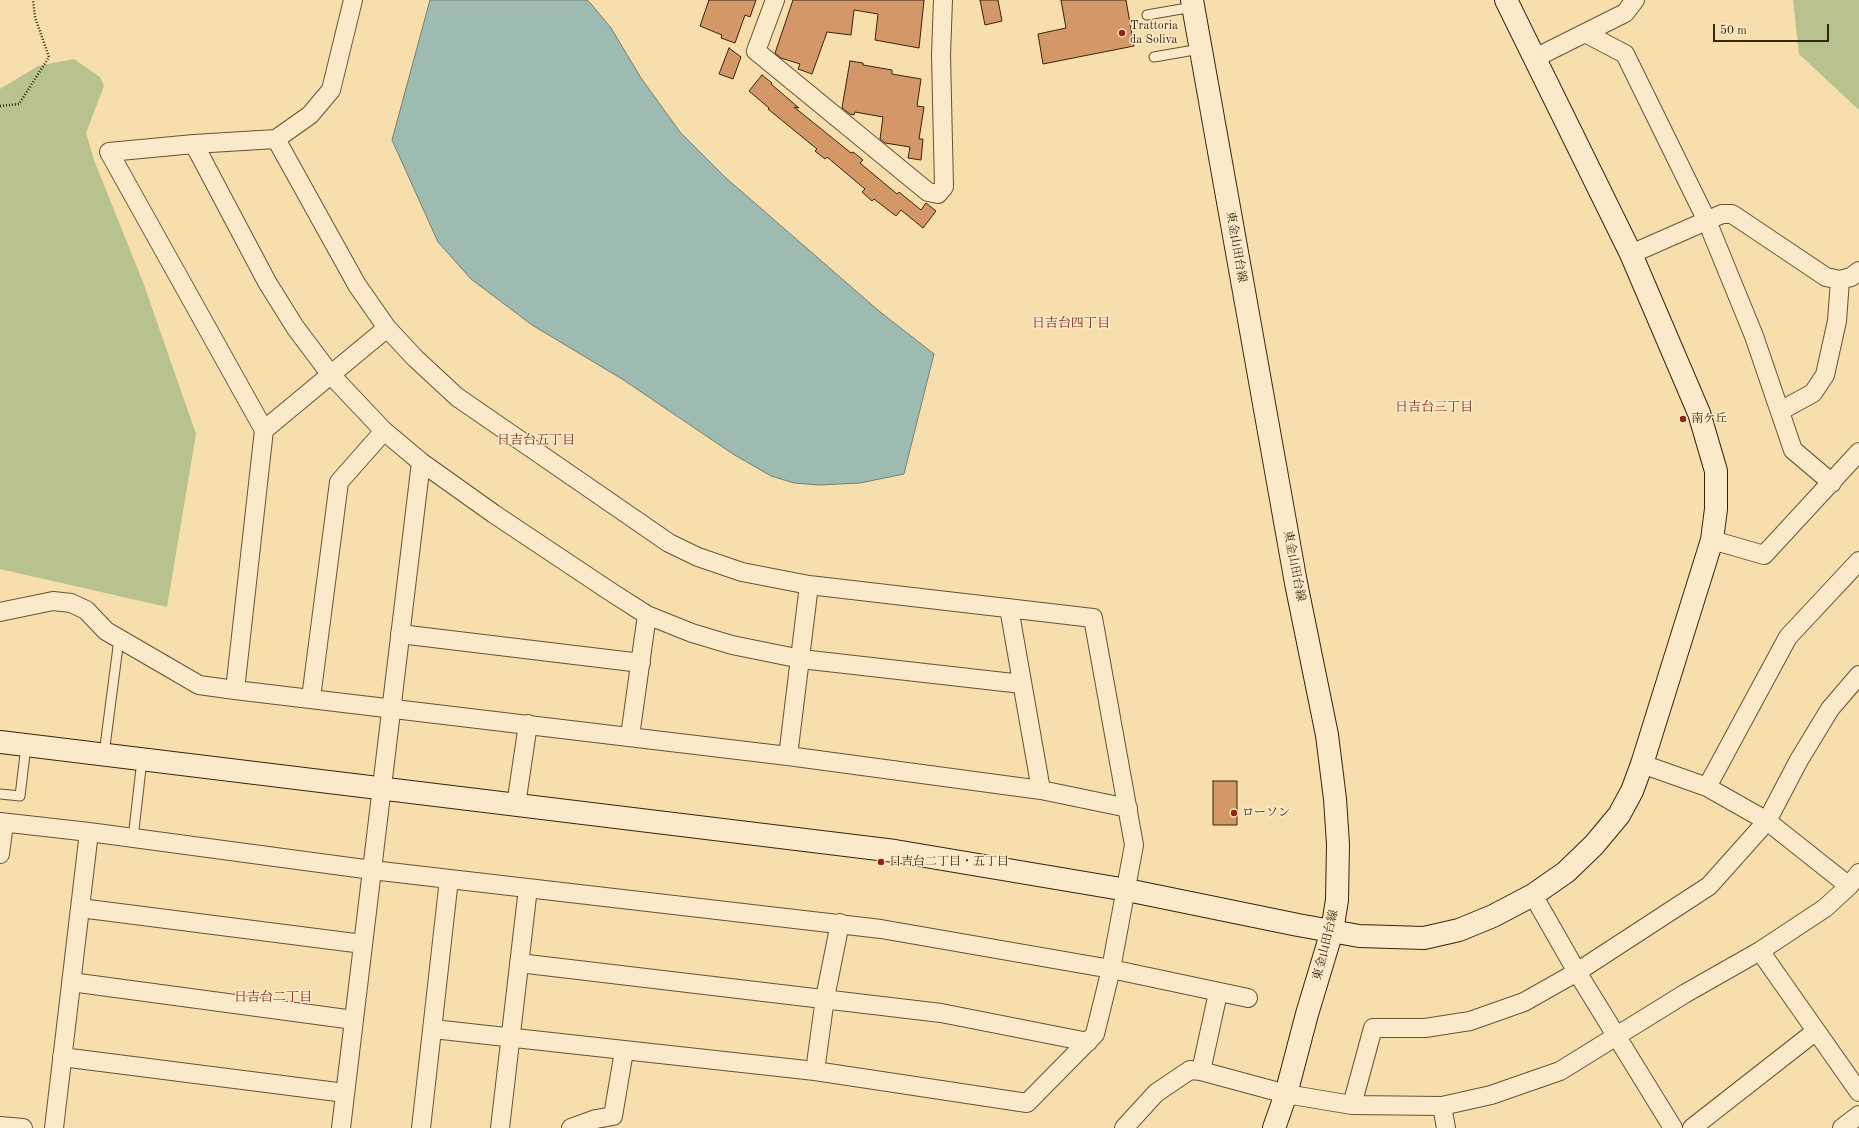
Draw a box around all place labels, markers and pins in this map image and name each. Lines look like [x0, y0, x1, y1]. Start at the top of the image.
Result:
place label: Trattoria da Soliva [1130, 19, 1178, 47]
marker: Trattoria da Soliva [1117, 28, 1127, 38]
place label: 南ケ丘 [1691, 412, 1727, 426]
marker: 南ケ丘 [1678, 414, 1688, 424]
place label: ローソン [1242, 806, 1290, 820]
marker: ローソン [1229, 808, 1239, 818]
place label: 日吉台二丁目・五丁目 [889, 855, 1009, 869]
marker: 日吉台二丁目・五丁目 [876, 857, 886, 867]

